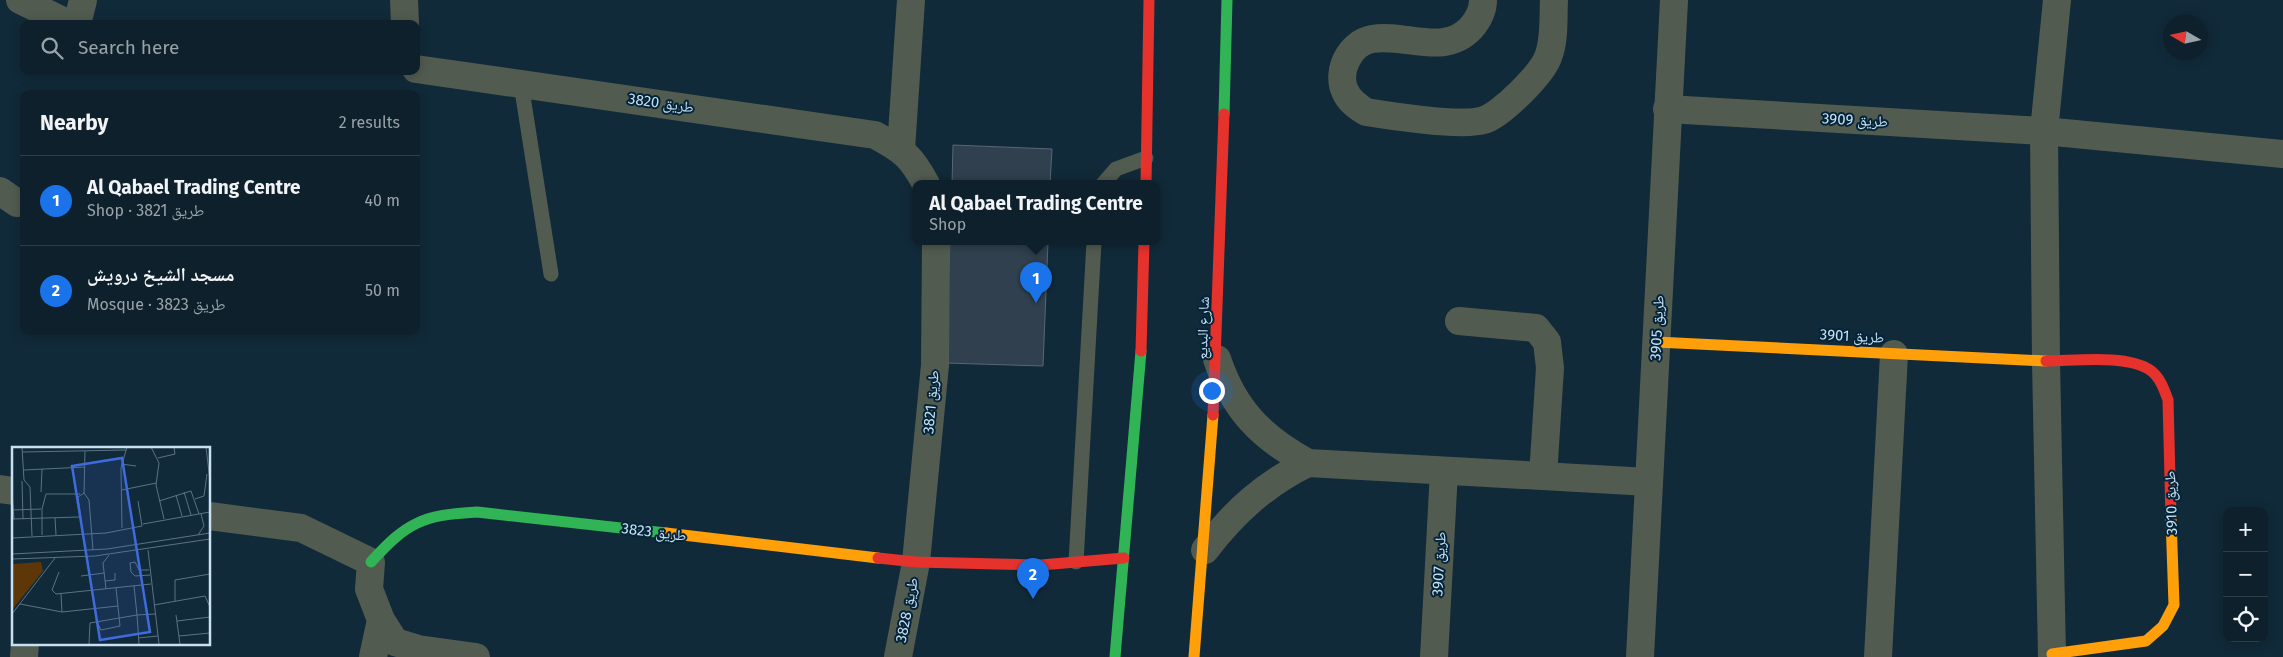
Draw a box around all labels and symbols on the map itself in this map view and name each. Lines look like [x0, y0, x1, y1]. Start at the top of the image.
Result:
north arrow [2163, 15, 2208, 60]
street label: طريق 3820 [627, 89, 695, 118]
street label: طريق 3909 [1822, 109, 1889, 132]
pin: 1 [1020, 262, 1052, 303]
street label: طريق 3905 [1646, 295, 1669, 361]
street label: شارع البديع [1193, 296, 1214, 360]
street label: طريق 3901 [1819, 325, 1885, 348]
street label: طريق 3821 [919, 369, 944, 435]
your location [1199, 378, 1225, 404]
inset map [12, 447, 210, 644]
street label: طريق 3910 [2161, 470, 2182, 536]
street label: طريق 3823 [620, 519, 688, 546]
street label: طريق 3907 [1428, 531, 1451, 597]
pin: 2 [1017, 558, 1049, 599]
street label: طريق 3828 [892, 576, 923, 644]

